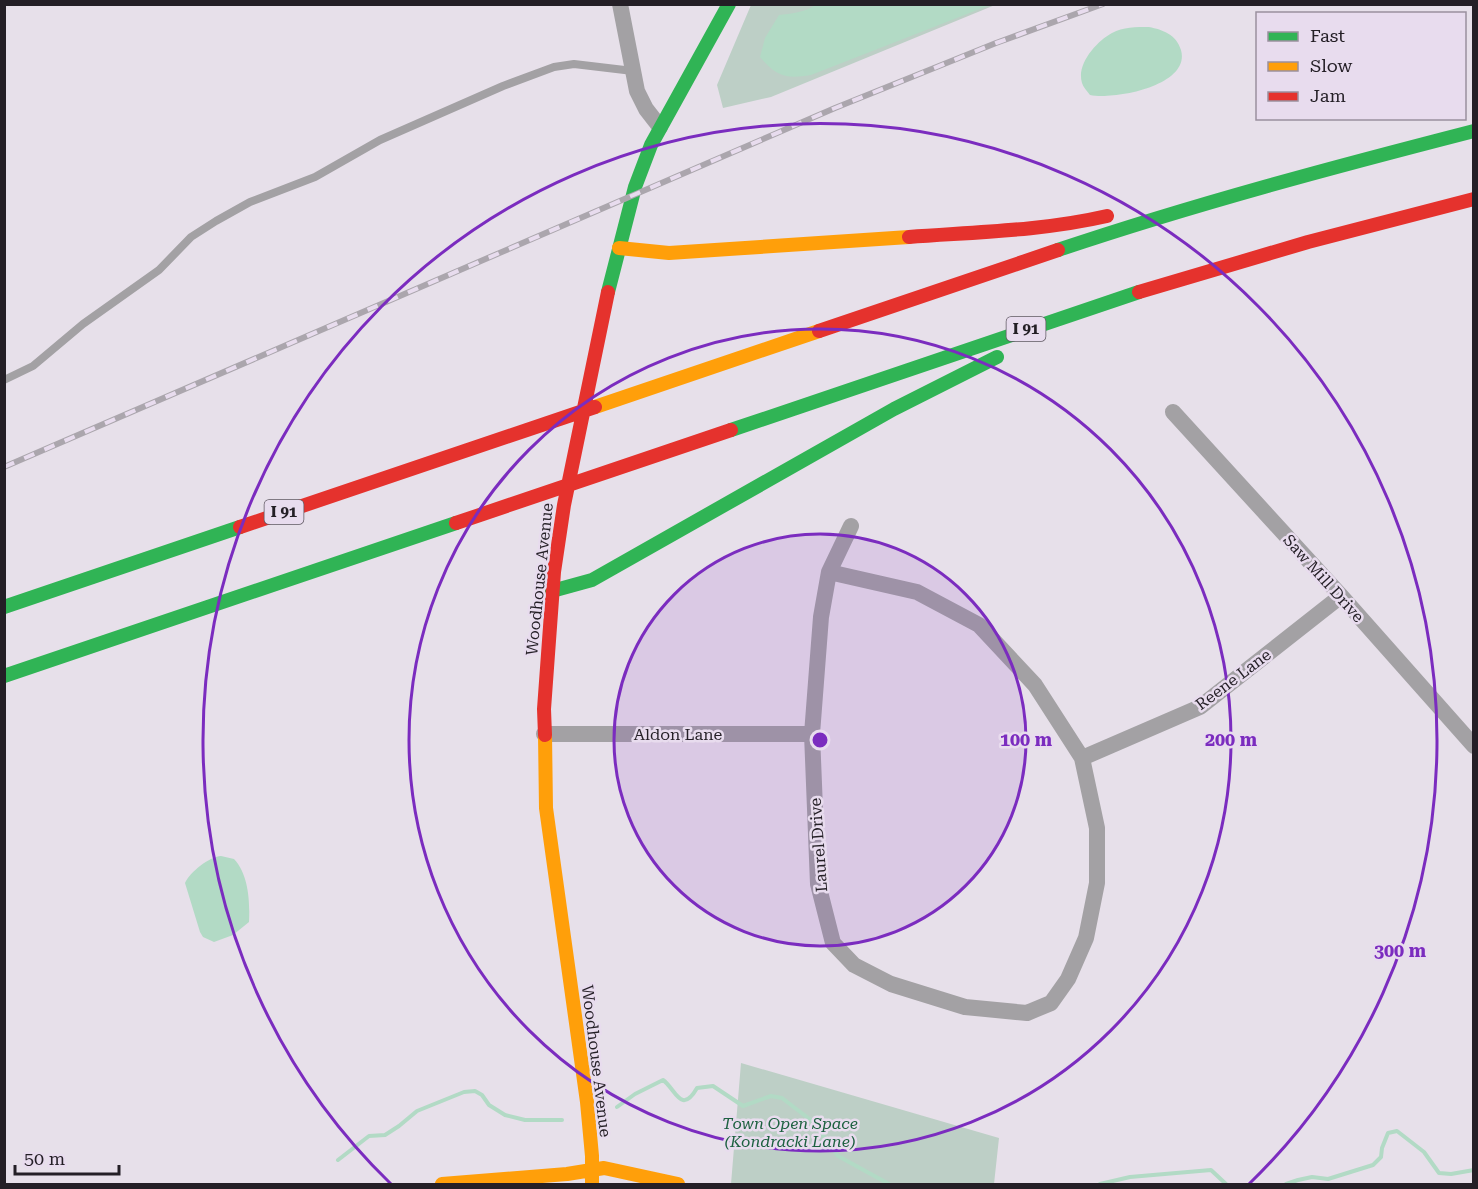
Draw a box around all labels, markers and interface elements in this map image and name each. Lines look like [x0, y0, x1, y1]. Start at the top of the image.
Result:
legend [1256, 12, 1466, 120]
text: Fast [1310, 25, 1345, 46]
text: Slow [1310, 55, 1352, 76]
text: Jam [1310, 85, 1346, 106]
road number: I 91 [1006, 317, 1046, 341]
road number: I 91 [264, 500, 304, 524]
street label: Woodhouse Avenue [522, 502, 557, 656]
street label: Saw Mill Drive [1279, 530, 1368, 626]
street label: Reene Lane [1192, 645, 1275, 714]
street label: Aldon Lane [634, 725, 723, 744]
text: 100 m [1000, 729, 1053, 750]
text: 200 m [1205, 729, 1258, 750]
centre of rings [810, 730, 830, 750]
street label: Laurel Drive [806, 797, 831, 893]
text: 300 m [1374, 940, 1427, 961]
street label: Woodhouse Avenue [578, 984, 615, 1139]
park label: Town Open Space (Kondracki Lane) [722, 1114, 858, 1151]
scale bar [15, 1138, 118, 1176]
text: 50 m [24, 1148, 65, 1169]

